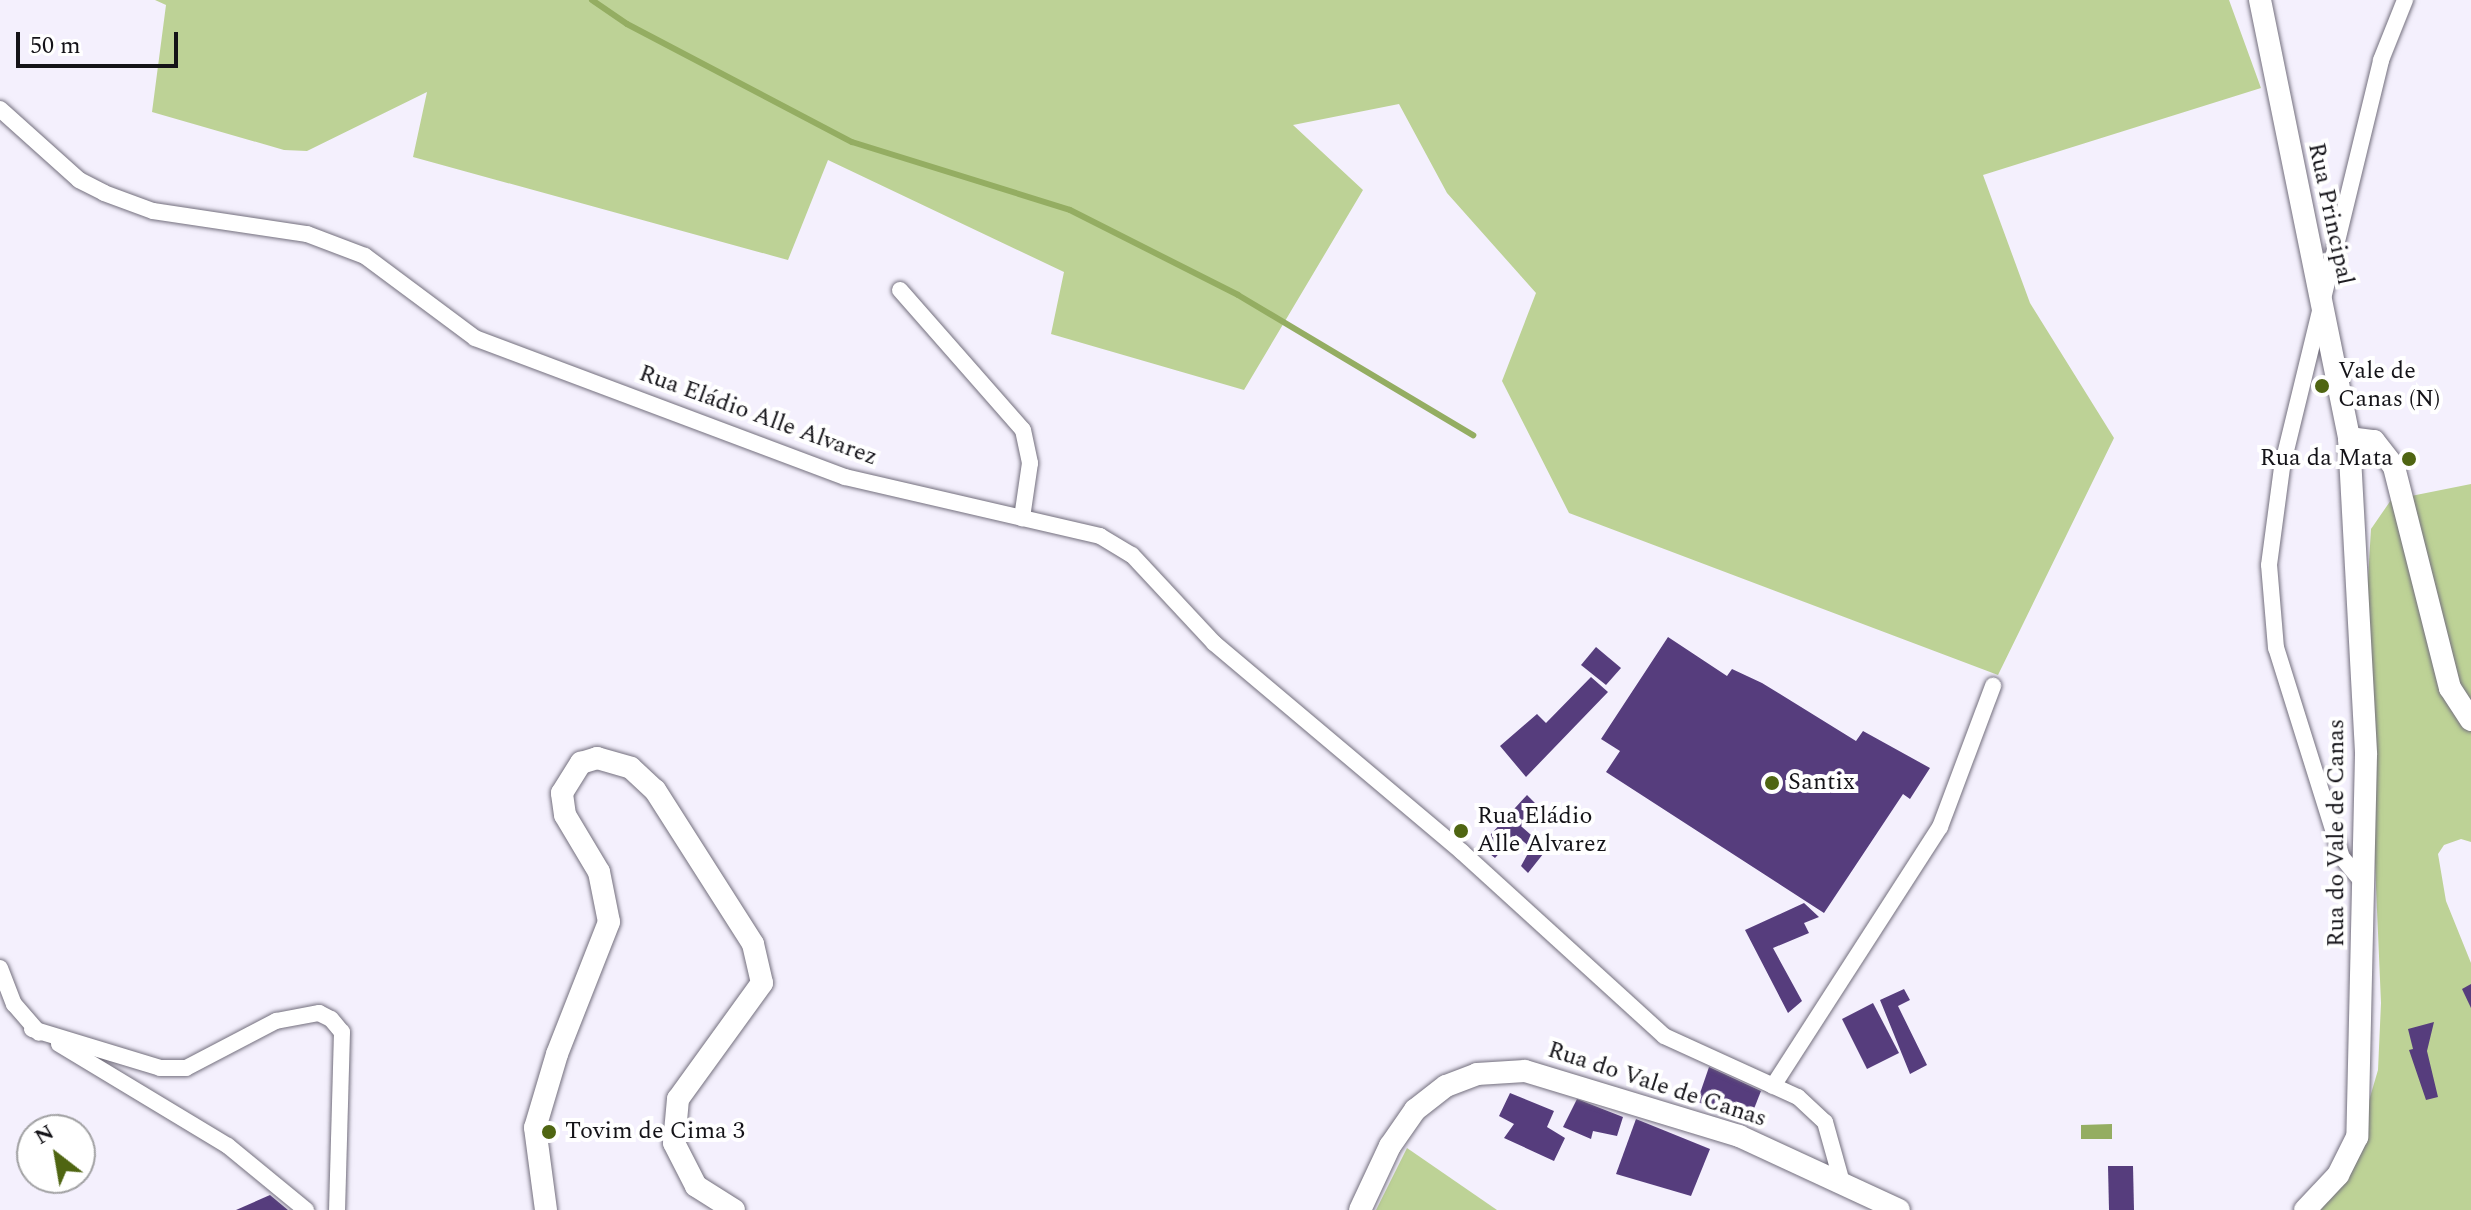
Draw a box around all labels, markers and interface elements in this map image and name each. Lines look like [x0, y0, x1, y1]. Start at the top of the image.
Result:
scale bar [20, 16, 182, 66]
text: 50 m [30, 28, 81, 64]
street label: Rua Principal [2301, 140, 2359, 288]
place label: Vale de Canas (N) [2338, 358, 2440, 414]
street label: Rua Eládio Alle Alvarez [635, 359, 881, 473]
marker: Vale de Canas (N) [2313, 377, 2331, 395]
place label: Rua da Mata [2260, 445, 2393, 473]
marker: Rua da Mata [2400, 450, 2418, 468]
street label: Rua do Vale de Canas [2323, 719, 2351, 947]
place label: Santix [1788, 769, 1855, 797]
marker: Santix [1763, 774, 1781, 792]
place label: Rua Eládio Alle Alvarez [1477, 803, 1607, 859]
marker: Rua Eládio Alle Alvarez [1452, 822, 1470, 840]
street label: Rua do Vale de Canas [1544, 1036, 1770, 1134]
north arrow [16, 1114, 96, 1194]
text: N [28, 1116, 61, 1153]
place label: Tovim de Cima 3 [565, 1118, 745, 1146]
marker: Tovim de Cima 3 [540, 1123, 558, 1141]

